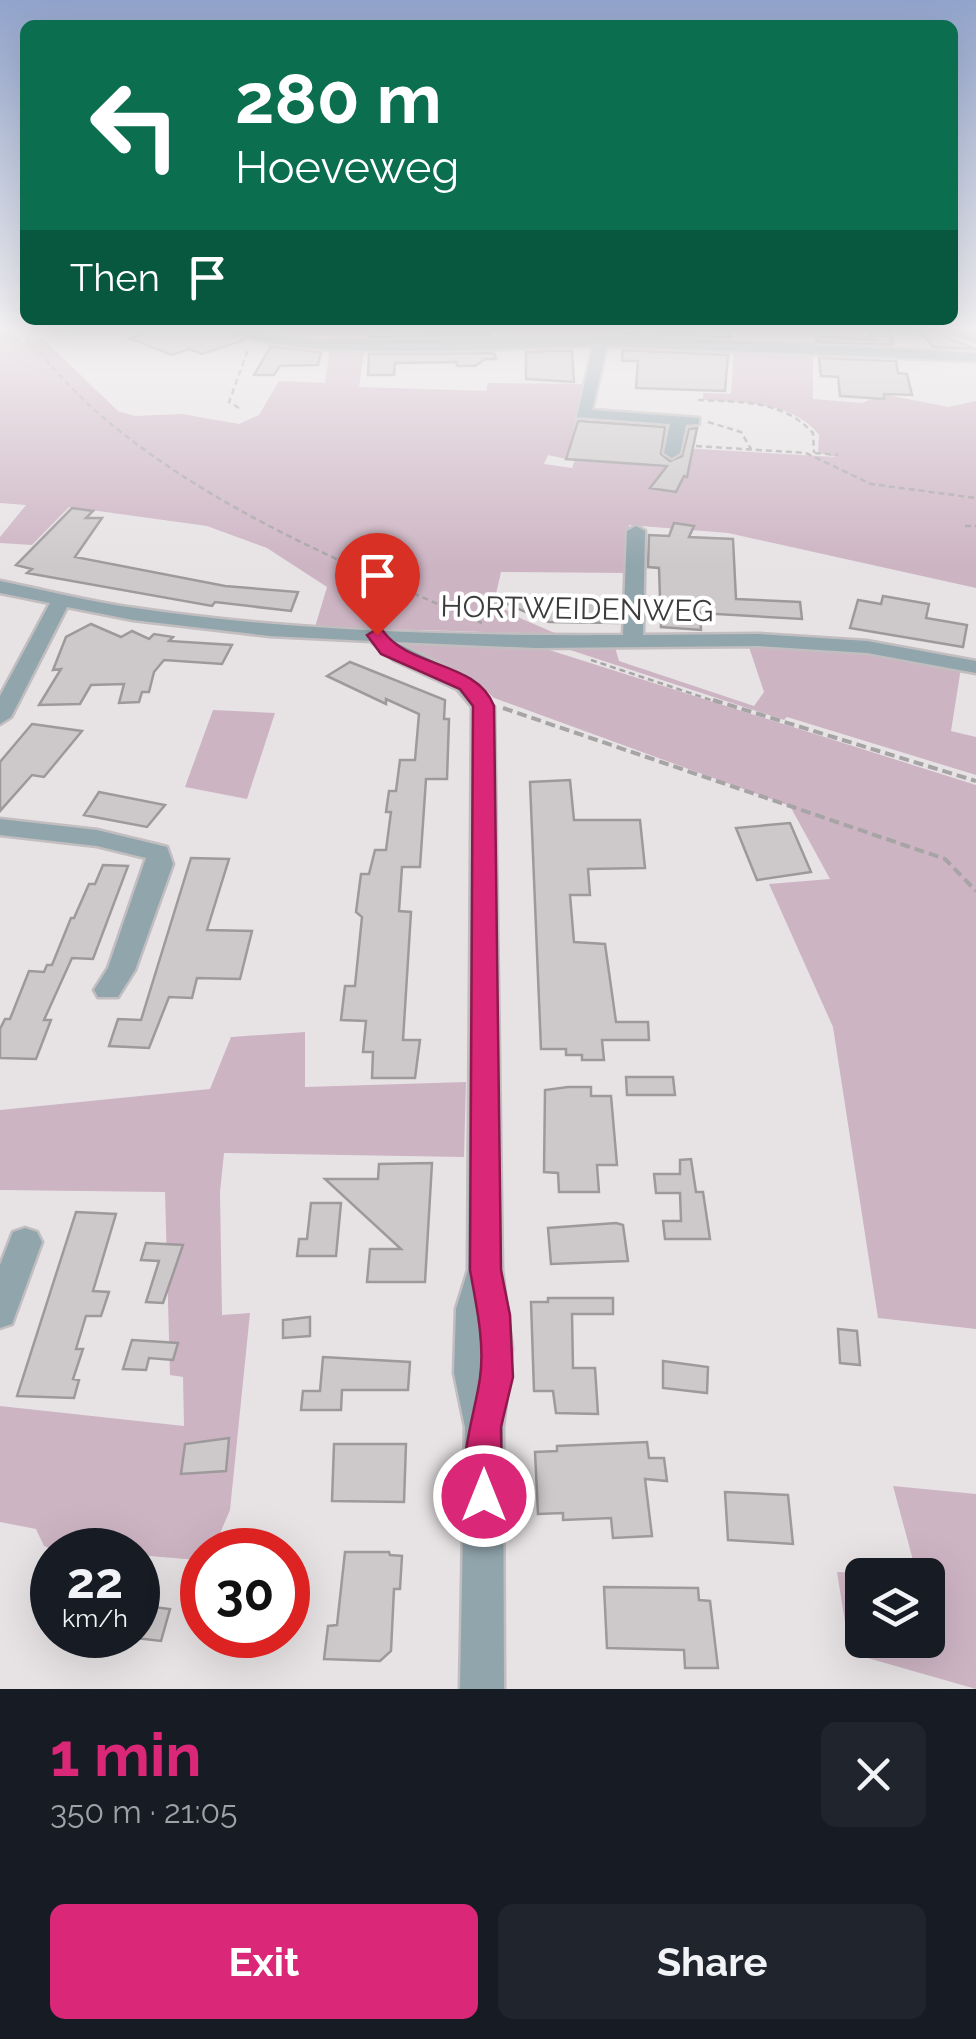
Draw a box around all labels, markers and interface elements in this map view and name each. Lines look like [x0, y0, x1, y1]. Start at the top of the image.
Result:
text: 280 m [235, 57, 442, 139]
icon: left [70, 60, 200, 190]
text: Hoeveweg [235, 141, 459, 194]
icon: arrive [180, 250, 235, 305]
text: Then [70, 255, 160, 300]
pin [335, 533, 420, 636]
icon: arrive [350, 548, 405, 603]
street label: HORTWEIDENWEG [440, 589, 714, 628]
position arrow [432, 1444, 536, 1548]
speed limit sign: 30 [180, 1528, 310, 1658]
text: 22 [67, 1551, 123, 1610]
map controls [845, 1558, 945, 1658]
button: layers [845, 1558, 945, 1658]
text: km/h [62, 1603, 128, 1633]
text: 1 min [50, 1720, 201, 1790]
button: close [821, 1722, 926, 1827]
text: 350 m · 21:05 [50, 1793, 237, 1830]
button: Exit [50, 1904, 478, 2019]
button: Share [498, 1904, 926, 2019]

